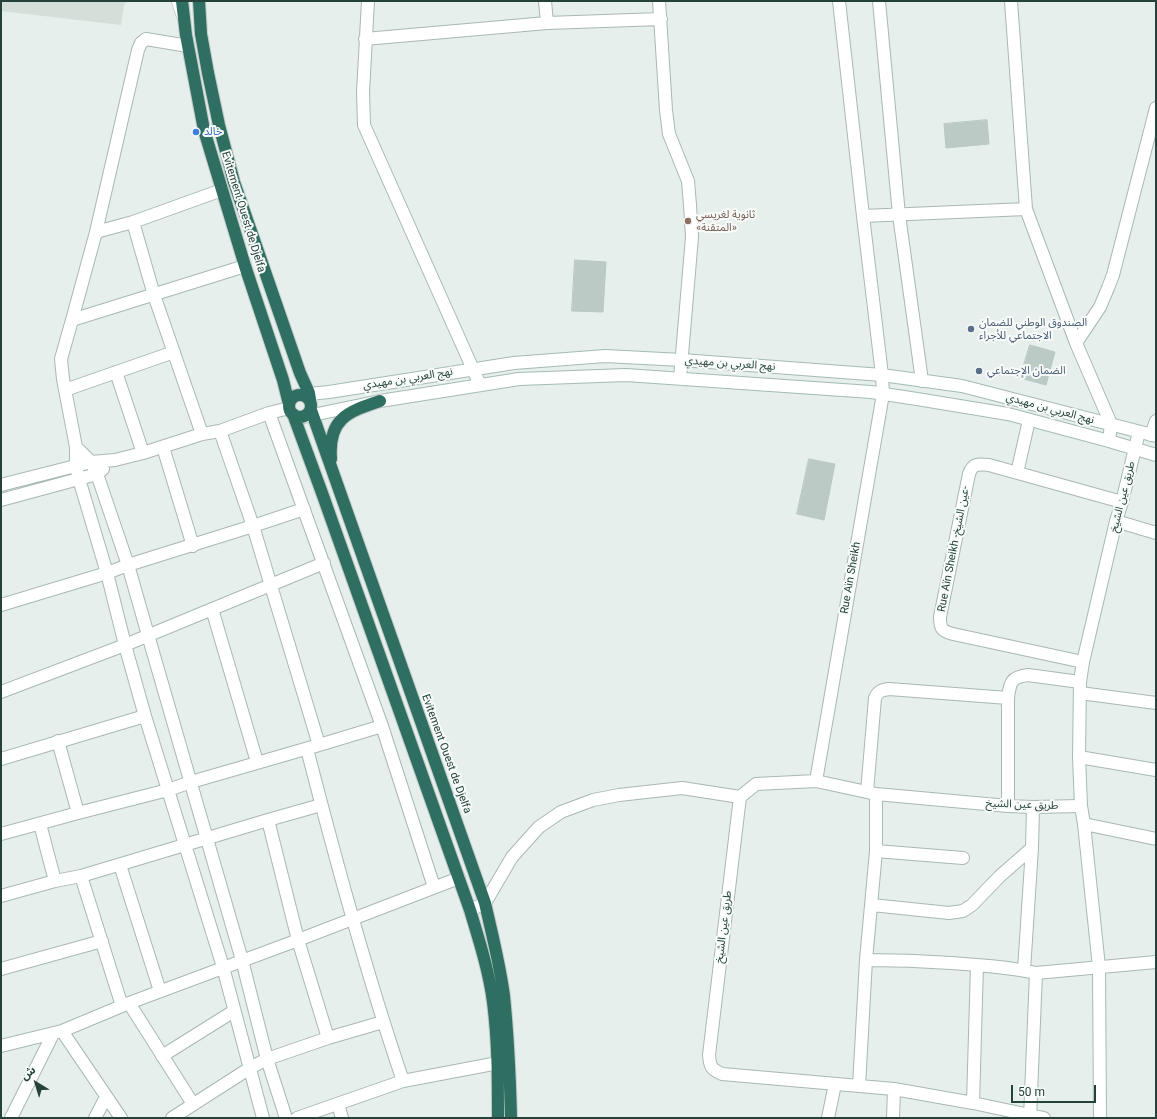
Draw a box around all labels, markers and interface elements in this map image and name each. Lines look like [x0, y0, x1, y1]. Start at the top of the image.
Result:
place label: خالد [204, 125, 222, 139]
marker: خالد [191, 127, 201, 137]
street label: Evitement Ouest de Djelfa [218, 150, 268, 274]
place label: ثانوية لغريسي «المتقنة» [696, 208, 755, 234]
marker: ثانوية لغريسي «المتقنة» [683, 216, 693, 226]
place label: الصندوق الوطني للضمان الاجتماعي للأجراء [979, 316, 1087, 342]
marker: الصندوق الوطني للضمان الاجتماعي للأجراء [966, 324, 976, 334]
street label: نهج العربي بن مهيدي [684, 354, 776, 374]
place label: الضمان الإجتماعي [987, 364, 1066, 378]
street label: نهج العربي بن مهيدي [362, 365, 454, 393]
marker: الضمان الإجتماعي [974, 366, 984, 376]
street label: نهج العربي بن مهيدي [1004, 391, 1096, 427]
street label: طريق عين الشيخ [1108, 460, 1138, 534]
street label: Rue Aïn Sheikh -عين الشيخ- [935, 485, 973, 613]
street label: Rue Aïn Sheikh [838, 541, 864, 615]
street label: Evitement Ouest de Djelfa [418, 693, 474, 815]
street label: طريق عين الشيخ [985, 797, 1059, 813]
street label: طريق عين الشيخ [713, 890, 735, 964]
north arrow [16, 1063, 56, 1103]
text: ش [18, 1063, 38, 1083]
scale bar [1013, 1077, 1098, 1103]
text: 50 m [1018, 1085, 1045, 1099]

